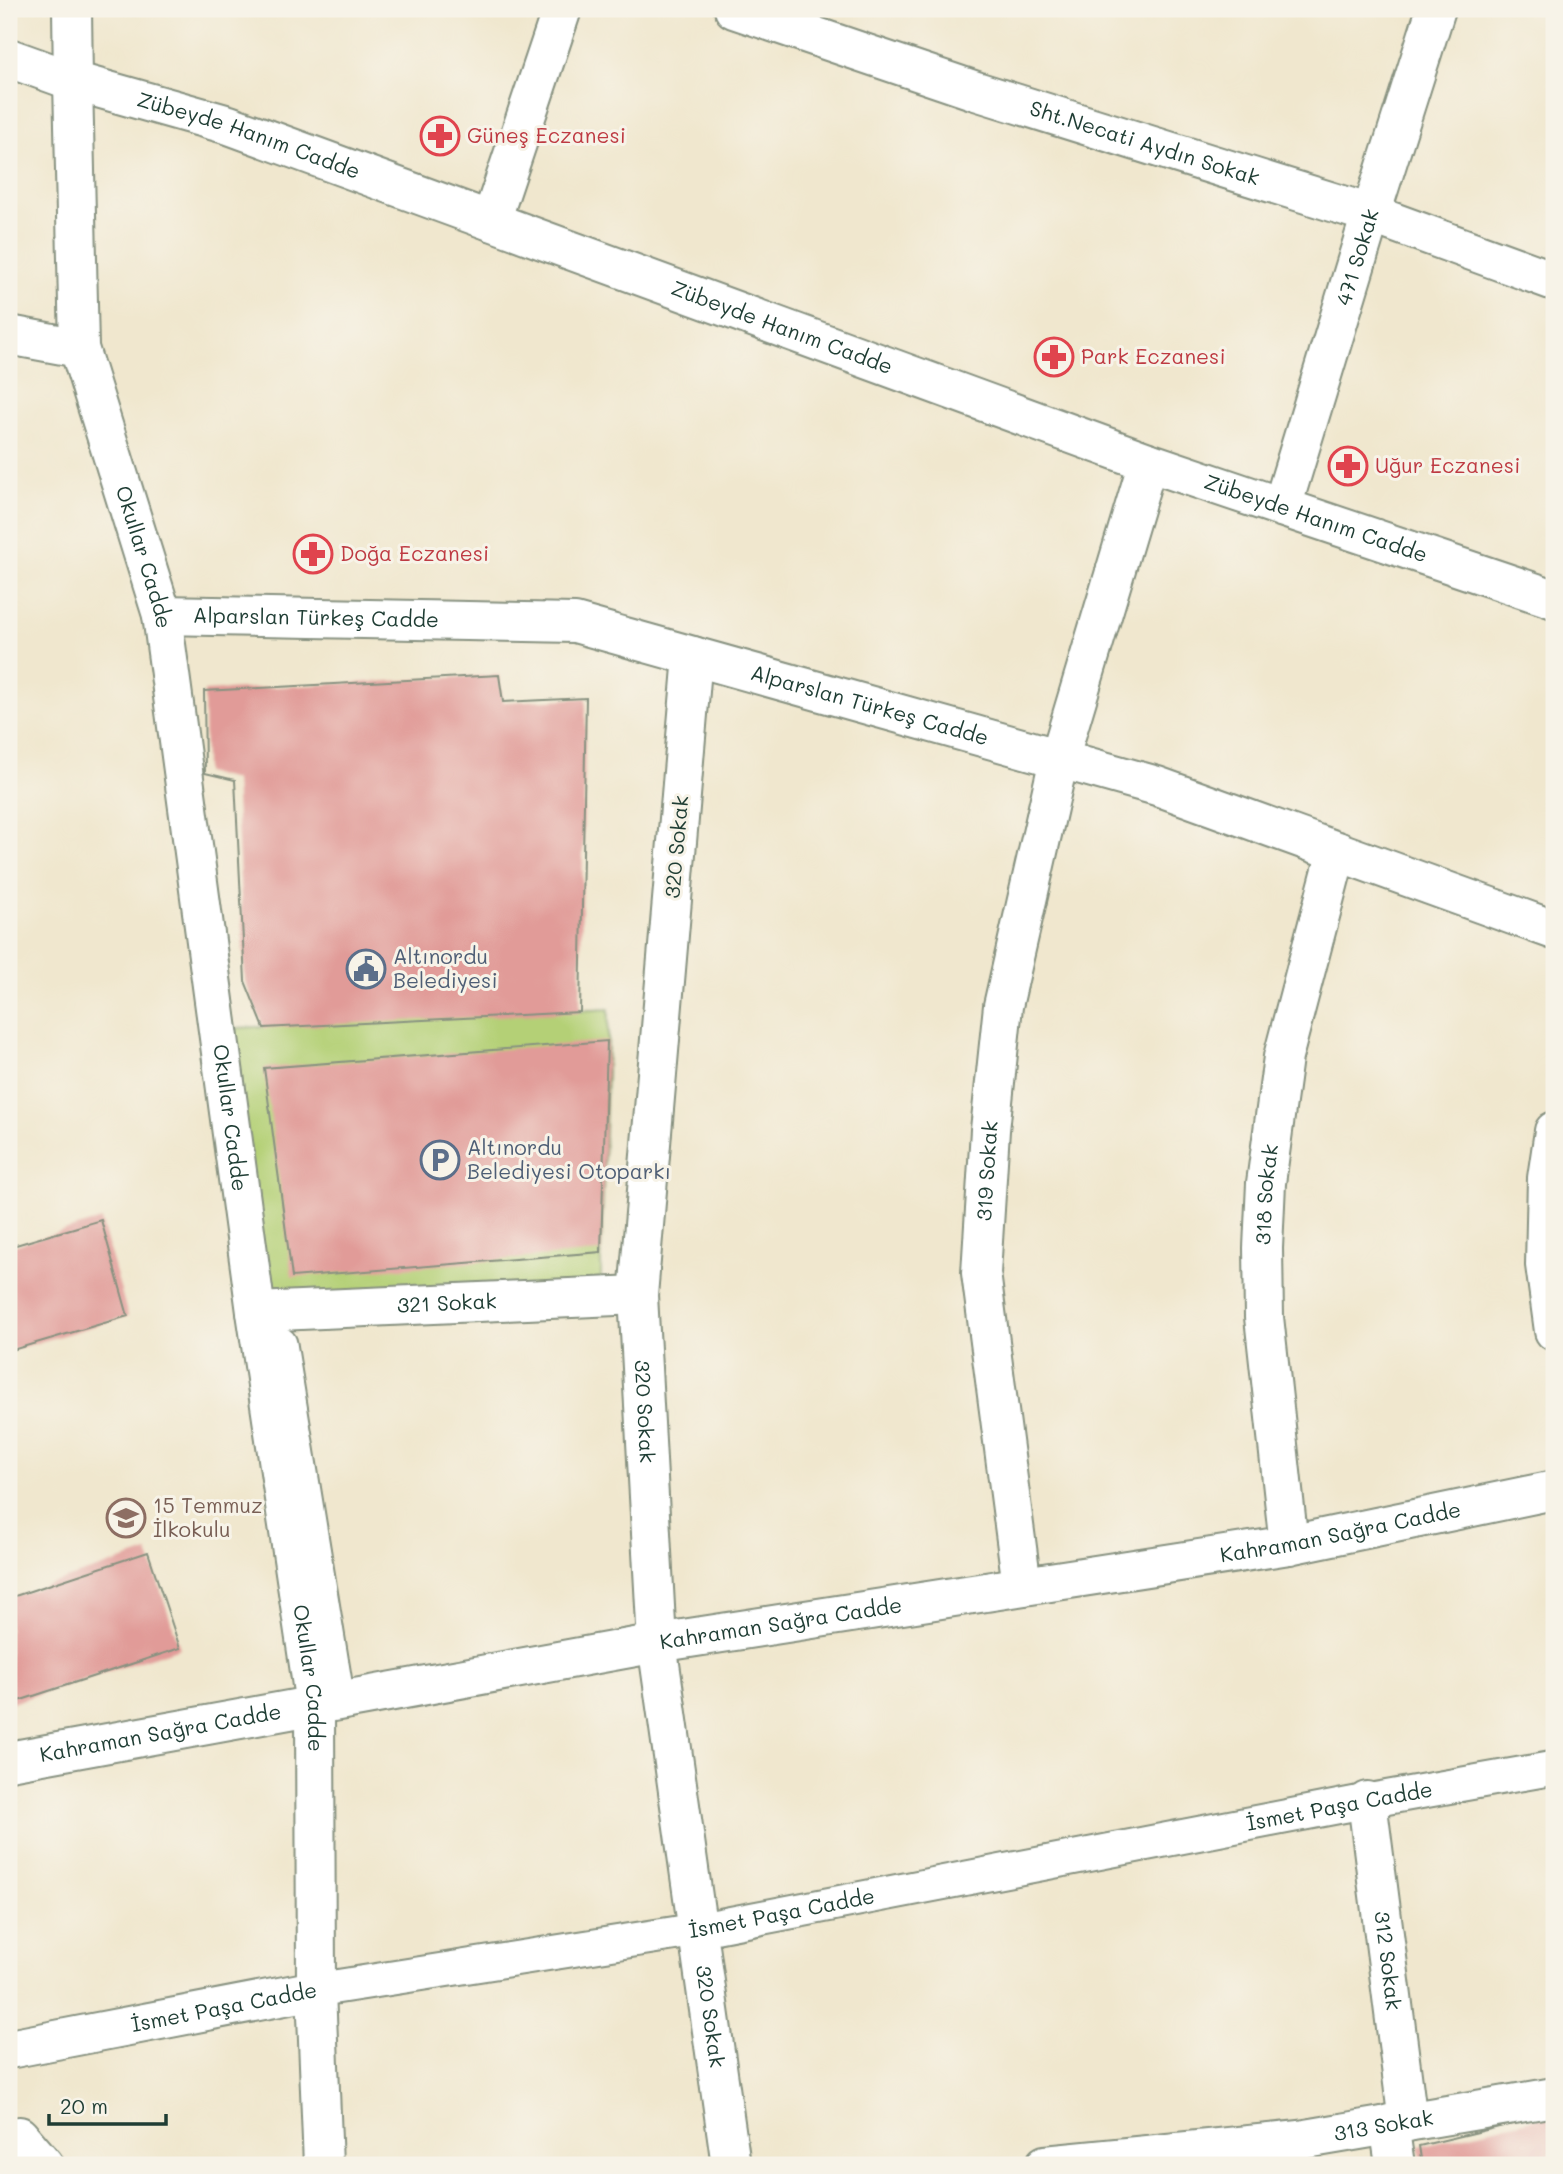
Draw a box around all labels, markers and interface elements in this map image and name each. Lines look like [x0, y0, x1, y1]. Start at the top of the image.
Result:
street label: Zübeyde Hanım Cadde [134, 85, 364, 184]
street label: Sht.Necati Aydın Sokak [1027, 94, 1263, 190]
pharmacy icon: Güneş Eczanesi [419, 115, 461, 157]
place label: Güneş Eczanesi [467, 121, 626, 148]
street label: 471 Sokak [1329, 205, 1384, 309]
street label: Zübeyde Hanım Cadde [668, 273, 897, 379]
pharmacy icon: Park Eczanesi [1033, 336, 1075, 378]
place label: Park Eczanesi [1081, 342, 1226, 369]
pharmacy icon: Uğur Eczanesi [1327, 445, 1369, 487]
place label: Uğur Eczanesi [1375, 451, 1520, 478]
street label: Zübeyde Hanım Cadde [1201, 467, 1431, 567]
street label: Okullar Cadde [111, 482, 179, 630]
pharmacy icon: Doğa Eczanesi [292, 533, 334, 575]
place label: Doğa Eczanesi [340, 539, 489, 566]
street label: Alparslan Türkeş Cadde [193, 601, 439, 632]
street label: Alparslan Türkeş Cadde [748, 658, 992, 750]
street label: 320 Sokak [658, 794, 693, 900]
place label: Altınordu Belediyesi [393, 942, 498, 993]
public building icon: Altınordu Belediyesi [345, 948, 387, 990]
street label: Okullar Cadde [208, 1042, 255, 1193]
street label: 319 Sokak [969, 1119, 1003, 1222]
place label: Altınordu Belediyesi Otoparkı [467, 1133, 671, 1184]
parking icon: Altınordu Belediyesi Otoparkı [419, 1139, 461, 1181]
street label: 318 Sokak [1248, 1142, 1283, 1245]
street label: 321 Sokak [396, 1286, 497, 1318]
street label: 320 Sokak [630, 1359, 662, 1464]
place label: 15 Temmuz İlkokulu [153, 1491, 263, 1542]
street label: Kahraman Sağra Cadde [1218, 1495, 1463, 1568]
school or university icon: 15 Temmuz İlkokulu [105, 1497, 147, 1539]
street label: Kahraman Sağra Cadde [658, 1590, 904, 1654]
street label: Okullar Cadde [288, 1603, 330, 1752]
street label: Kahraman Sağra Cadde [37, 1697, 283, 1767]
street label: İsmet Paşa Cadde [1244, 1775, 1435, 1836]
street label: İsmet Paşa Cadde [687, 1881, 877, 1943]
street label: 312 Sokak [1369, 1909, 1409, 2012]
street label: 320 Sokak [691, 1963, 732, 2069]
street label: İsmet Paşa Cadde [128, 1975, 319, 2037]
scale bar [49, 2083, 166, 2127]
text: 20 m [60, 2092, 108, 2119]
street label: 313 Sokak [1332, 2103, 1435, 2146]

